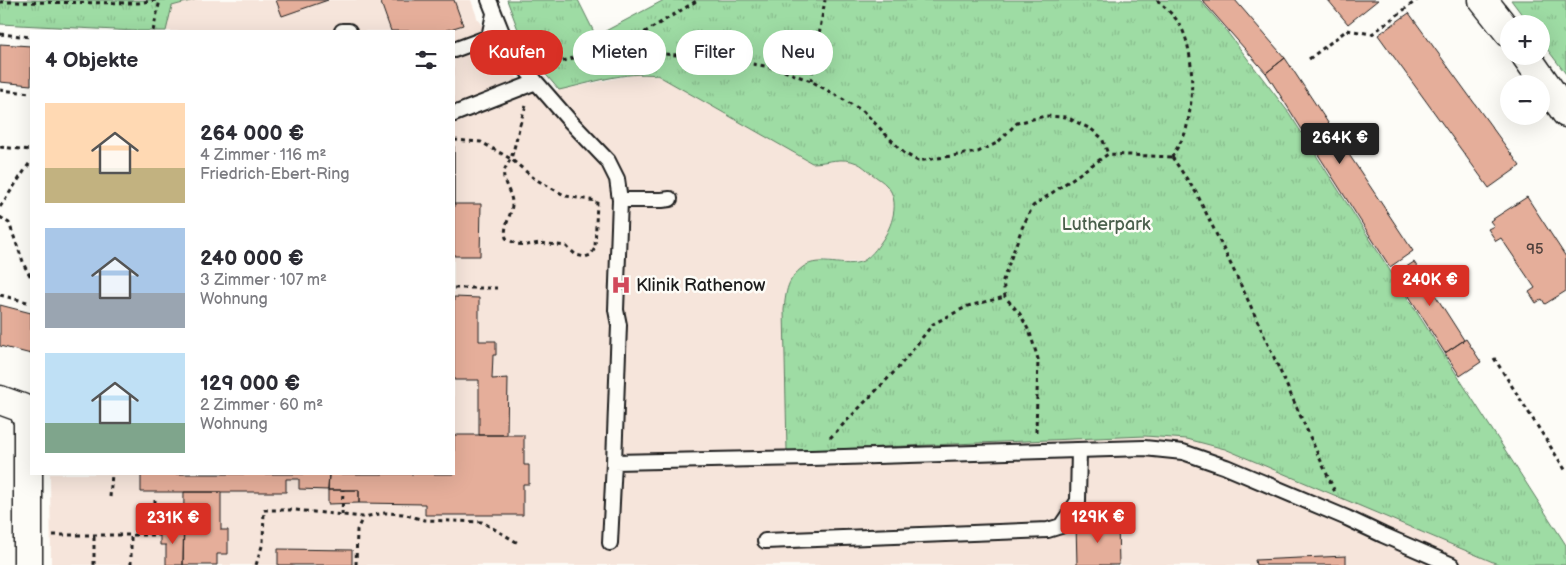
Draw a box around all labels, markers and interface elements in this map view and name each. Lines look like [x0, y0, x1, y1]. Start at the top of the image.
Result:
map controls [1500, 15, 1550, 125]
button: + [1500, 15, 1550, 65]
chip: Kaufen [470, 30, 563, 75]
chip: Mieten [573, 30, 666, 75]
chip: Filter [676, 30, 753, 75]
chip: Neu [763, 30, 833, 75]
icon: filters [412, 46, 440, 74]
text: 4 Objekte [45, 48, 138, 73]
button: − [1500, 75, 1550, 125]
text: 264 000 € [200, 121, 304, 146]
pin: 264K € [1299, 122, 1381, 165]
icon: home [85, 123, 145, 183]
text: 264K € [1312, 129, 1368, 148]
text: 4 Zimmer · 116 m² [200, 146, 326, 165]
text: Friedrich-Ebert-Ring [200, 165, 350, 184]
park label: Lutherpark [1062, 214, 1151, 235]
house number: 95 [1526, 240, 1544, 259]
text: 240 000 € [200, 246, 304, 271]
icon: home [85, 248, 145, 308]
pin: 240K € [1389, 264, 1471, 307]
text: 3 Zimmer · 107 m² [200, 271, 327, 290]
text: 240K € [1402, 271, 1458, 290]
hospital icon: Klinik Rathenow [610, 274, 632, 296]
place label: Klinik Rathenow [636, 275, 765, 296]
text: Wohnung [200, 290, 268, 309]
text: 129 000 € [200, 371, 300, 396]
icon: home [85, 373, 145, 433]
text: 2 Zimmer · 60 m² [200, 396, 323, 415]
text: Wohnung [200, 415, 268, 434]
pin: 231K € [132, 502, 214, 545]
pin: 129K € [1057, 502, 1139, 544]
text: 129K € [1072, 508, 1124, 527]
text: 231K € [147, 509, 199, 528]

